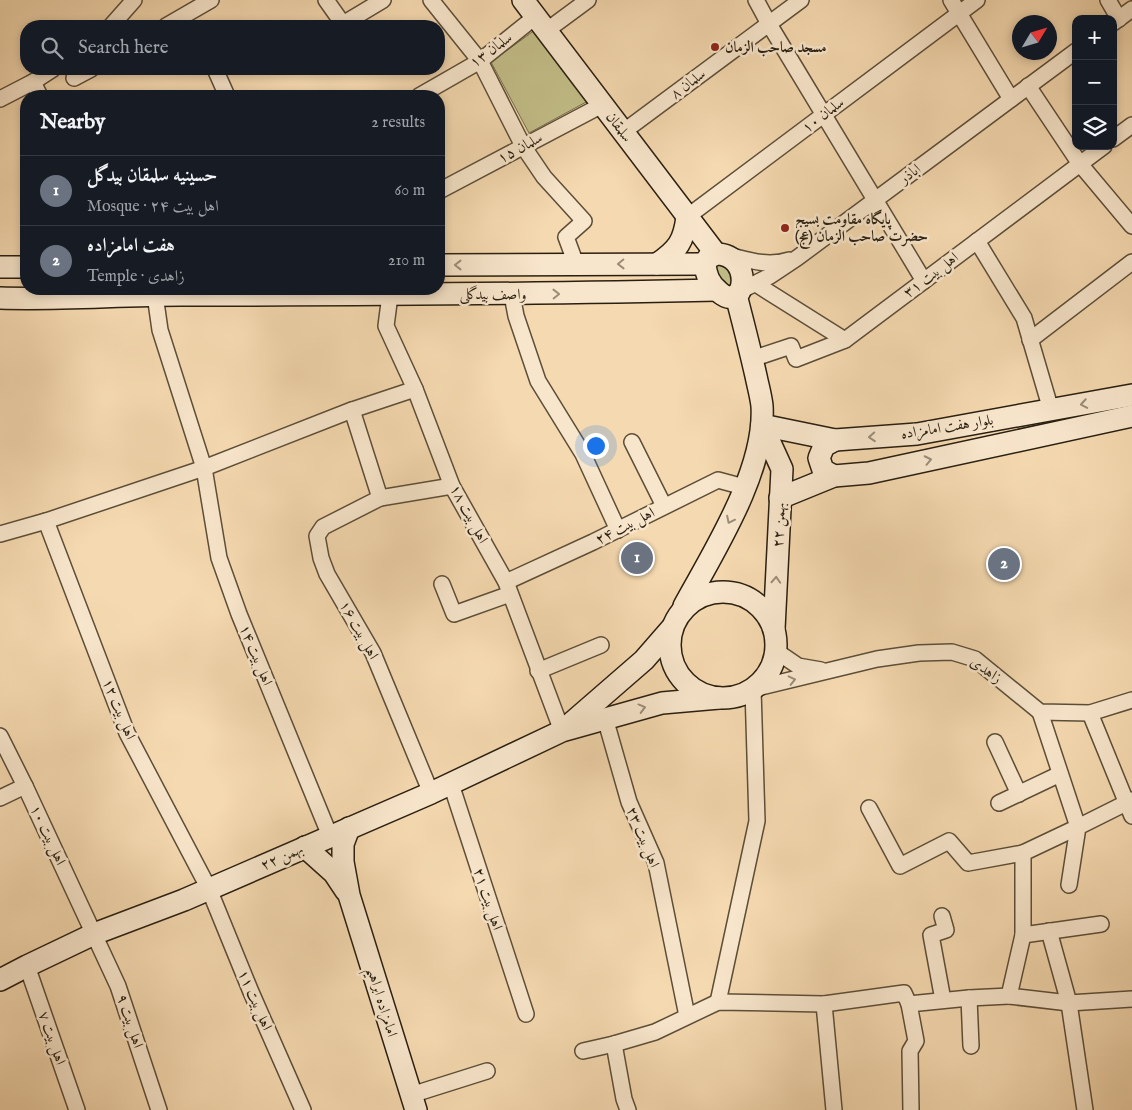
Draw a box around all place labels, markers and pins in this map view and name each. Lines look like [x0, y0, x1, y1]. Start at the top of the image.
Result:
place label: مسجد صاحب الزمان [725, 38, 827, 57]
marker: مسجد صاحب الزمان [709, 41, 721, 53]
place label: پایگاه مقاومت بسیج حضرت صاحب الزمان (عج) [795, 209, 928, 249]
marker: پایگاه مقاومت بسیج حضرت صاحب الزمان (عج) [779, 222, 791, 234]
pin: 1 [621, 539, 653, 577]
pin: 2 [988, 545, 1020, 583]

